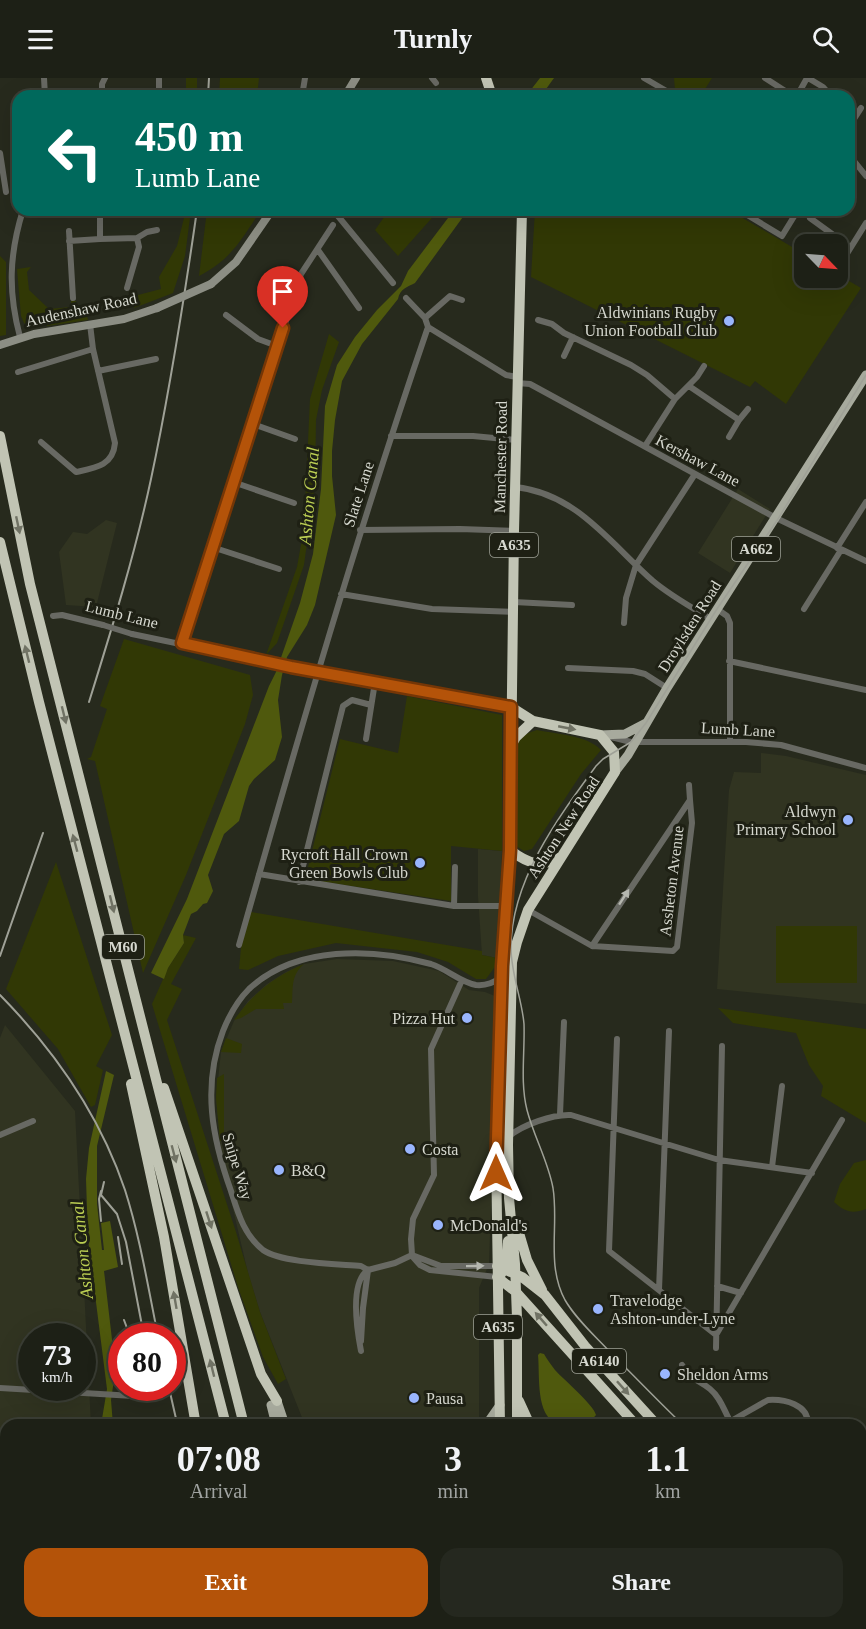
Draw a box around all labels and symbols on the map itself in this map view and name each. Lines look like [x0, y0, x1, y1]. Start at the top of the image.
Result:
north arrow [794, 234, 848, 288]
pin [257, 266, 308, 328]
street label: Audenshaw Road [24, 289, 138, 330]
place label: Aldwinians Rugby Union Football Club [585, 304, 717, 339]
marker: Aldwinians Rugby Union Football Club [722, 314, 736, 328]
street label: Manchester Road [491, 401, 510, 513]
street label: Kershaw Lane [653, 431, 743, 490]
water label: Ashton Canal [295, 446, 323, 547]
street label: Slate Lane [340, 459, 377, 529]
one-way arrow [14, 516, 23, 535]
road number: A635 [490, 533, 538, 557]
road number: A662 [732, 537, 780, 561]
street label: Droylsden Road [655, 577, 725, 676]
street label: Lumb Lane [84, 597, 160, 632]
one-way arrow [21, 645, 31, 663]
one-way arrow [60, 705, 70, 724]
street label: Lumb Lane [700, 719, 775, 740]
one-way arrow [557, 724, 576, 733]
street label: Ashton New Road [524, 773, 603, 881]
place label: Aldwyn Primary School [736, 803, 837, 839]
marker: Aldwyn Primary School [841, 813, 855, 827]
street label: Assheton Avenue [656, 825, 687, 937]
one-way arrow [70, 834, 79, 852]
place label: Rycroft Hall Crown Green Bowls Club [281, 846, 408, 881]
marker: Rycroft Hall Crown Green Bowls Club [413, 856, 427, 870]
one-way arrow [618, 889, 629, 905]
one-way arrow [108, 895, 117, 913]
road number: M60 [102, 935, 144, 959]
place label: Pizza Hut [392, 1010, 456, 1027]
marker: Pizza Hut [460, 1011, 474, 1025]
street label: Snipe Way [218, 1131, 256, 1202]
place label: Costa [422, 1141, 458, 1158]
position arrow [464, 1141, 528, 1205]
marker: Costa [403, 1142, 417, 1156]
one-way arrow [170, 1145, 180, 1163]
place label: B&Q [291, 1162, 326, 1179]
marker: B&Q [272, 1163, 286, 1177]
water label: Ashton Canal [67, 1200, 97, 1301]
one-way arrow [205, 1211, 214, 1229]
place label: McDonald's [450, 1217, 528, 1234]
marker: McDonald's [431, 1218, 445, 1232]
one-way arrow [465, 1261, 484, 1271]
one-way arrow [170, 1290, 179, 1309]
place label: Travelodge Ashton-under-Lyne [610, 1292, 735, 1328]
marker: Travelodge Ashton-under-Lyne [591, 1302, 605, 1316]
one-way arrow [534, 1311, 547, 1327]
road number: A635 [474, 1315, 522, 1339]
speed limit sign: 80 [108, 1323, 186, 1401]
road number: A6140 [572, 1349, 626, 1373]
one-way arrow [206, 1359, 216, 1378]
place label: Sheldon Arms [677, 1366, 768, 1383]
marker: Sheldon Arms [658, 1367, 672, 1381]
one-way arrow [616, 1380, 629, 1395]
place label: Pausa [426, 1390, 463, 1407]
marker: Pausa [407, 1391, 421, 1405]

